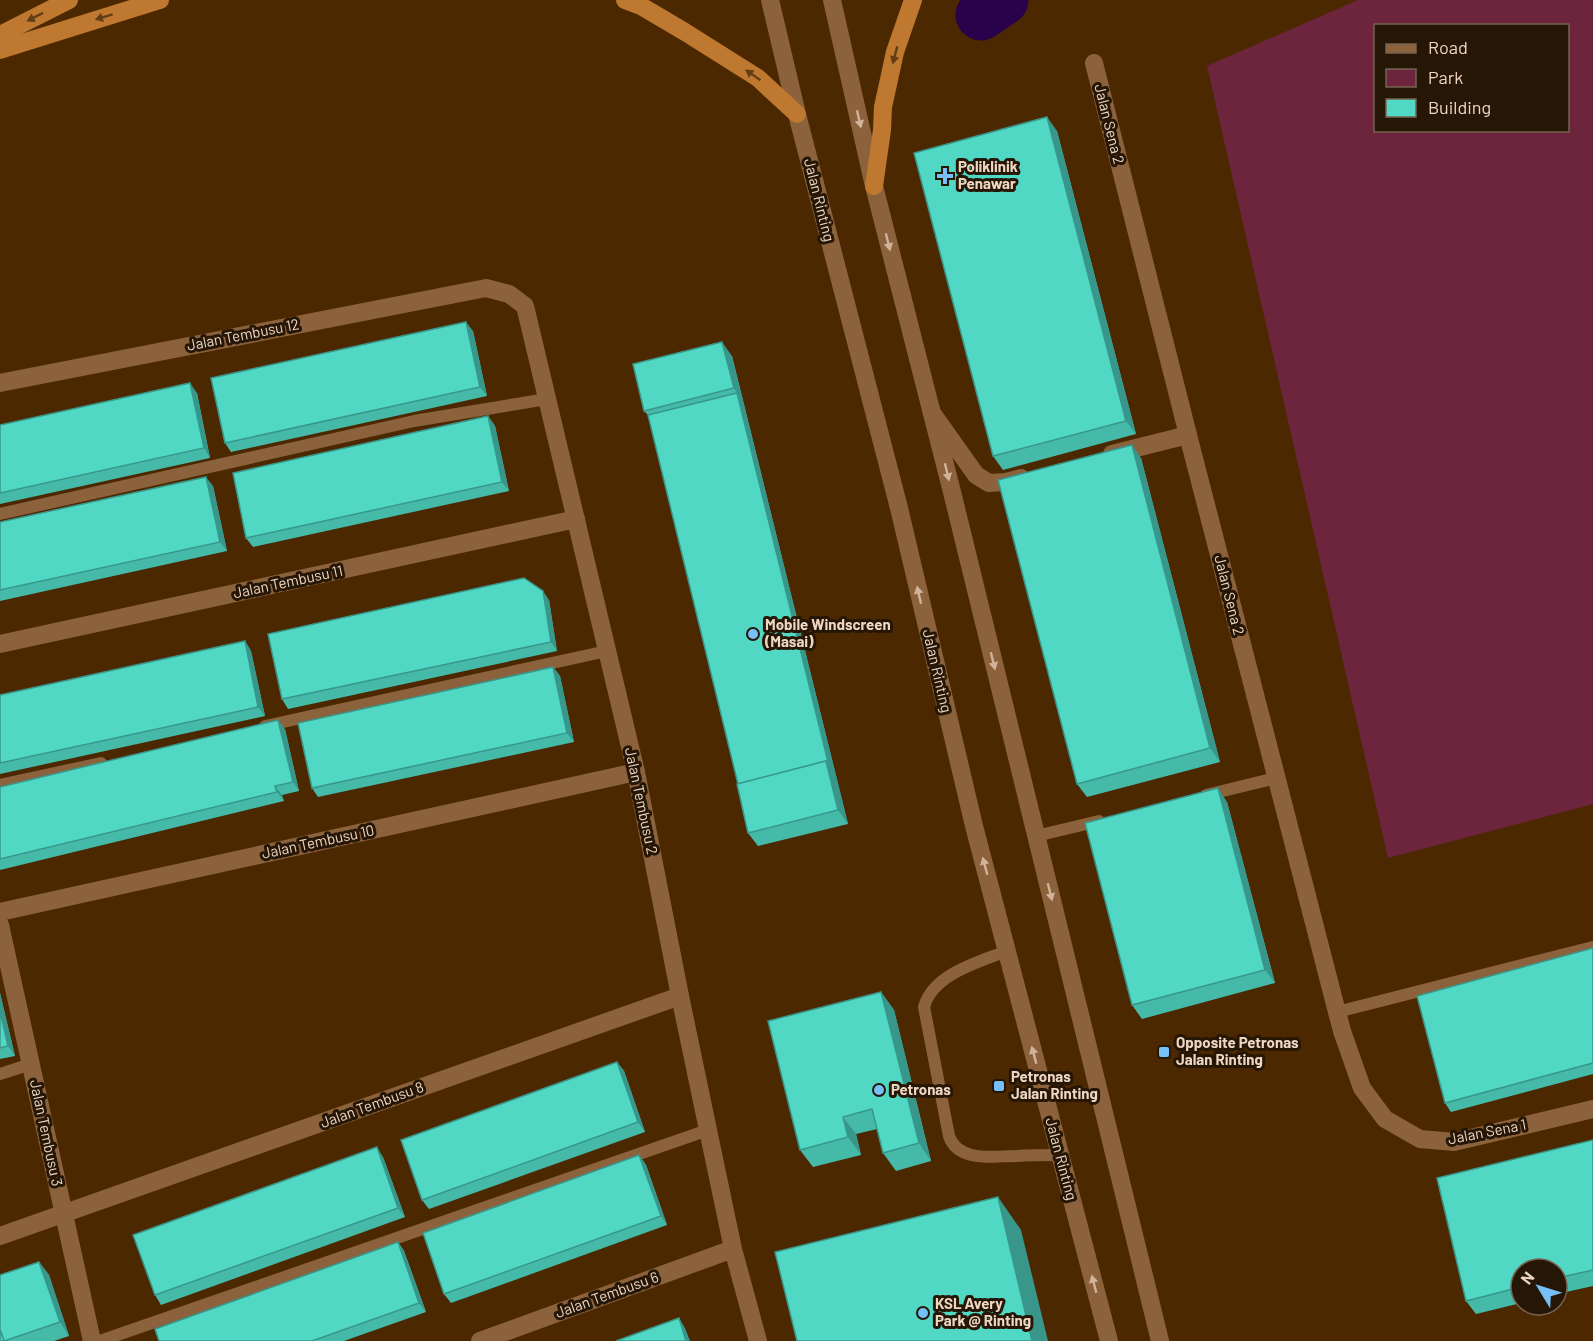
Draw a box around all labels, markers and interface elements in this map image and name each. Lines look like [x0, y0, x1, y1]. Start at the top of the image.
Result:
one-way arrow [26, 13, 43, 22]
one-way arrow [95, 13, 113, 22]
legend [1374, 24, 1569, 132]
text: Road [1428, 36, 1468, 58]
one-way arrow [889, 46, 899, 65]
text: Park [1428, 66, 1463, 88]
one-way arrow [746, 69, 762, 81]
street label: Jalan Sena 2 [1091, 82, 1129, 166]
text: Building [1428, 96, 1491, 118]
one-way arrow [854, 109, 864, 128]
street label: Jalan Rinting [801, 156, 839, 243]
place label: Poliklinik Penawar [958, 157, 1018, 192]
marker: Poliklinik Penawar [936, 167, 954, 185]
one-way arrow [884, 233, 894, 252]
street label: Jalan Tembusu 12 [185, 314, 301, 354]
one-way arrow [942, 463, 952, 481]
street label: Jalan Sena 2 [1211, 553, 1249, 637]
street label: Jalan Tembusu 11 [231, 561, 344, 601]
one-way arrow [914, 586, 924, 604]
place label: Mobile Windscreen (Masai) [764, 615, 891, 650]
marker: Mobile Windscreen (Masai) [746, 627, 760, 641]
street label: Jalan Rinting [920, 627, 956, 714]
one-way arrow [989, 652, 999, 671]
street label: Jalan Tembusu 2 [622, 746, 662, 856]
street label: Jalan Tembusu 10 [260, 820, 376, 862]
one-way arrow [980, 857, 989, 875]
one-way arrow [1045, 882, 1055, 901]
place label: Opposite Petronas Jalan Rinting [1176, 1033, 1299, 1068]
marker: Opposite Petronas Jalan Rinting [1157, 1045, 1171, 1059]
one-way arrow [1029, 1046, 1038, 1064]
place label: Petronas Jalan Rinting [1011, 1067, 1098, 1102]
street label: Jalan Tembusu 8 [318, 1077, 426, 1131]
street label: Jalan Tembusu 3 [27, 1078, 67, 1188]
marker: Petronas Jalan Rinting [992, 1079, 1006, 1093]
place label: Petronas [891, 1080, 951, 1098]
marker: Petronas [872, 1083, 886, 1097]
street label: Jalan Rinting [1042, 1115, 1082, 1202]
street label: Jalan Sena 1 [1446, 1115, 1527, 1147]
north arrow [1509, 1257, 1569, 1317]
street label: Jalan Tembusu 6 [553, 1267, 661, 1321]
text: N [1516, 1267, 1538, 1287]
one-way arrow [1089, 1275, 1098, 1293]
place label: KSL Avery Park @ Rinting [935, 1294, 1031, 1329]
marker: KSL Avery Park @ Rinting [916, 1306, 930, 1320]

